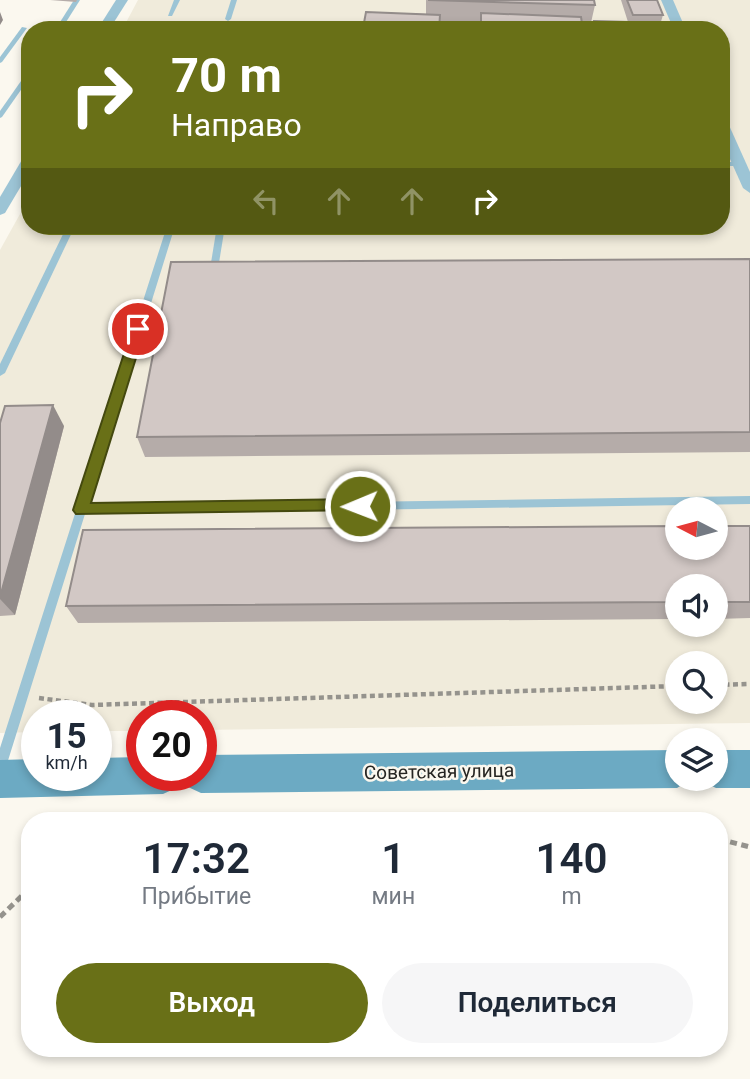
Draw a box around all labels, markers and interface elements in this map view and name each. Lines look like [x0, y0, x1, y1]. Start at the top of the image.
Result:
text: 70 m [171, 47, 282, 104]
icon: right [56, 49, 147, 140]
text: Направо [171, 106, 302, 144]
icon: left [247, 182, 285, 220]
icon: ahead [320, 182, 358, 220]
icon: ahead [393, 182, 431, 220]
icon: right [466, 182, 504, 220]
pin [108, 299, 168, 359]
icon: arrive [119, 310, 157, 348]
position arrow [323, 469, 397, 543]
north arrow [665, 497, 728, 560]
map controls [665, 497, 728, 791]
button: sound [665, 574, 728, 637]
button: search [665, 651, 728, 714]
speed limit sign: 20 [126, 700, 217, 791]
text: 15 [46, 716, 87, 757]
button: layers [665, 728, 728, 791]
text: km/h [45, 752, 88, 773]
street label: Советская улица [364, 759, 514, 784]
text: 17:32 [143, 834, 250, 883]
text: 1 [381, 834, 405, 883]
text: 140 [536, 834, 608, 883]
text: Прибытие [141, 883, 251, 910]
text: мин [372, 883, 415, 910]
text: m [562, 883, 582, 910]
button: Выход [56, 963, 368, 1043]
button: Поделиться [382, 963, 693, 1043]

